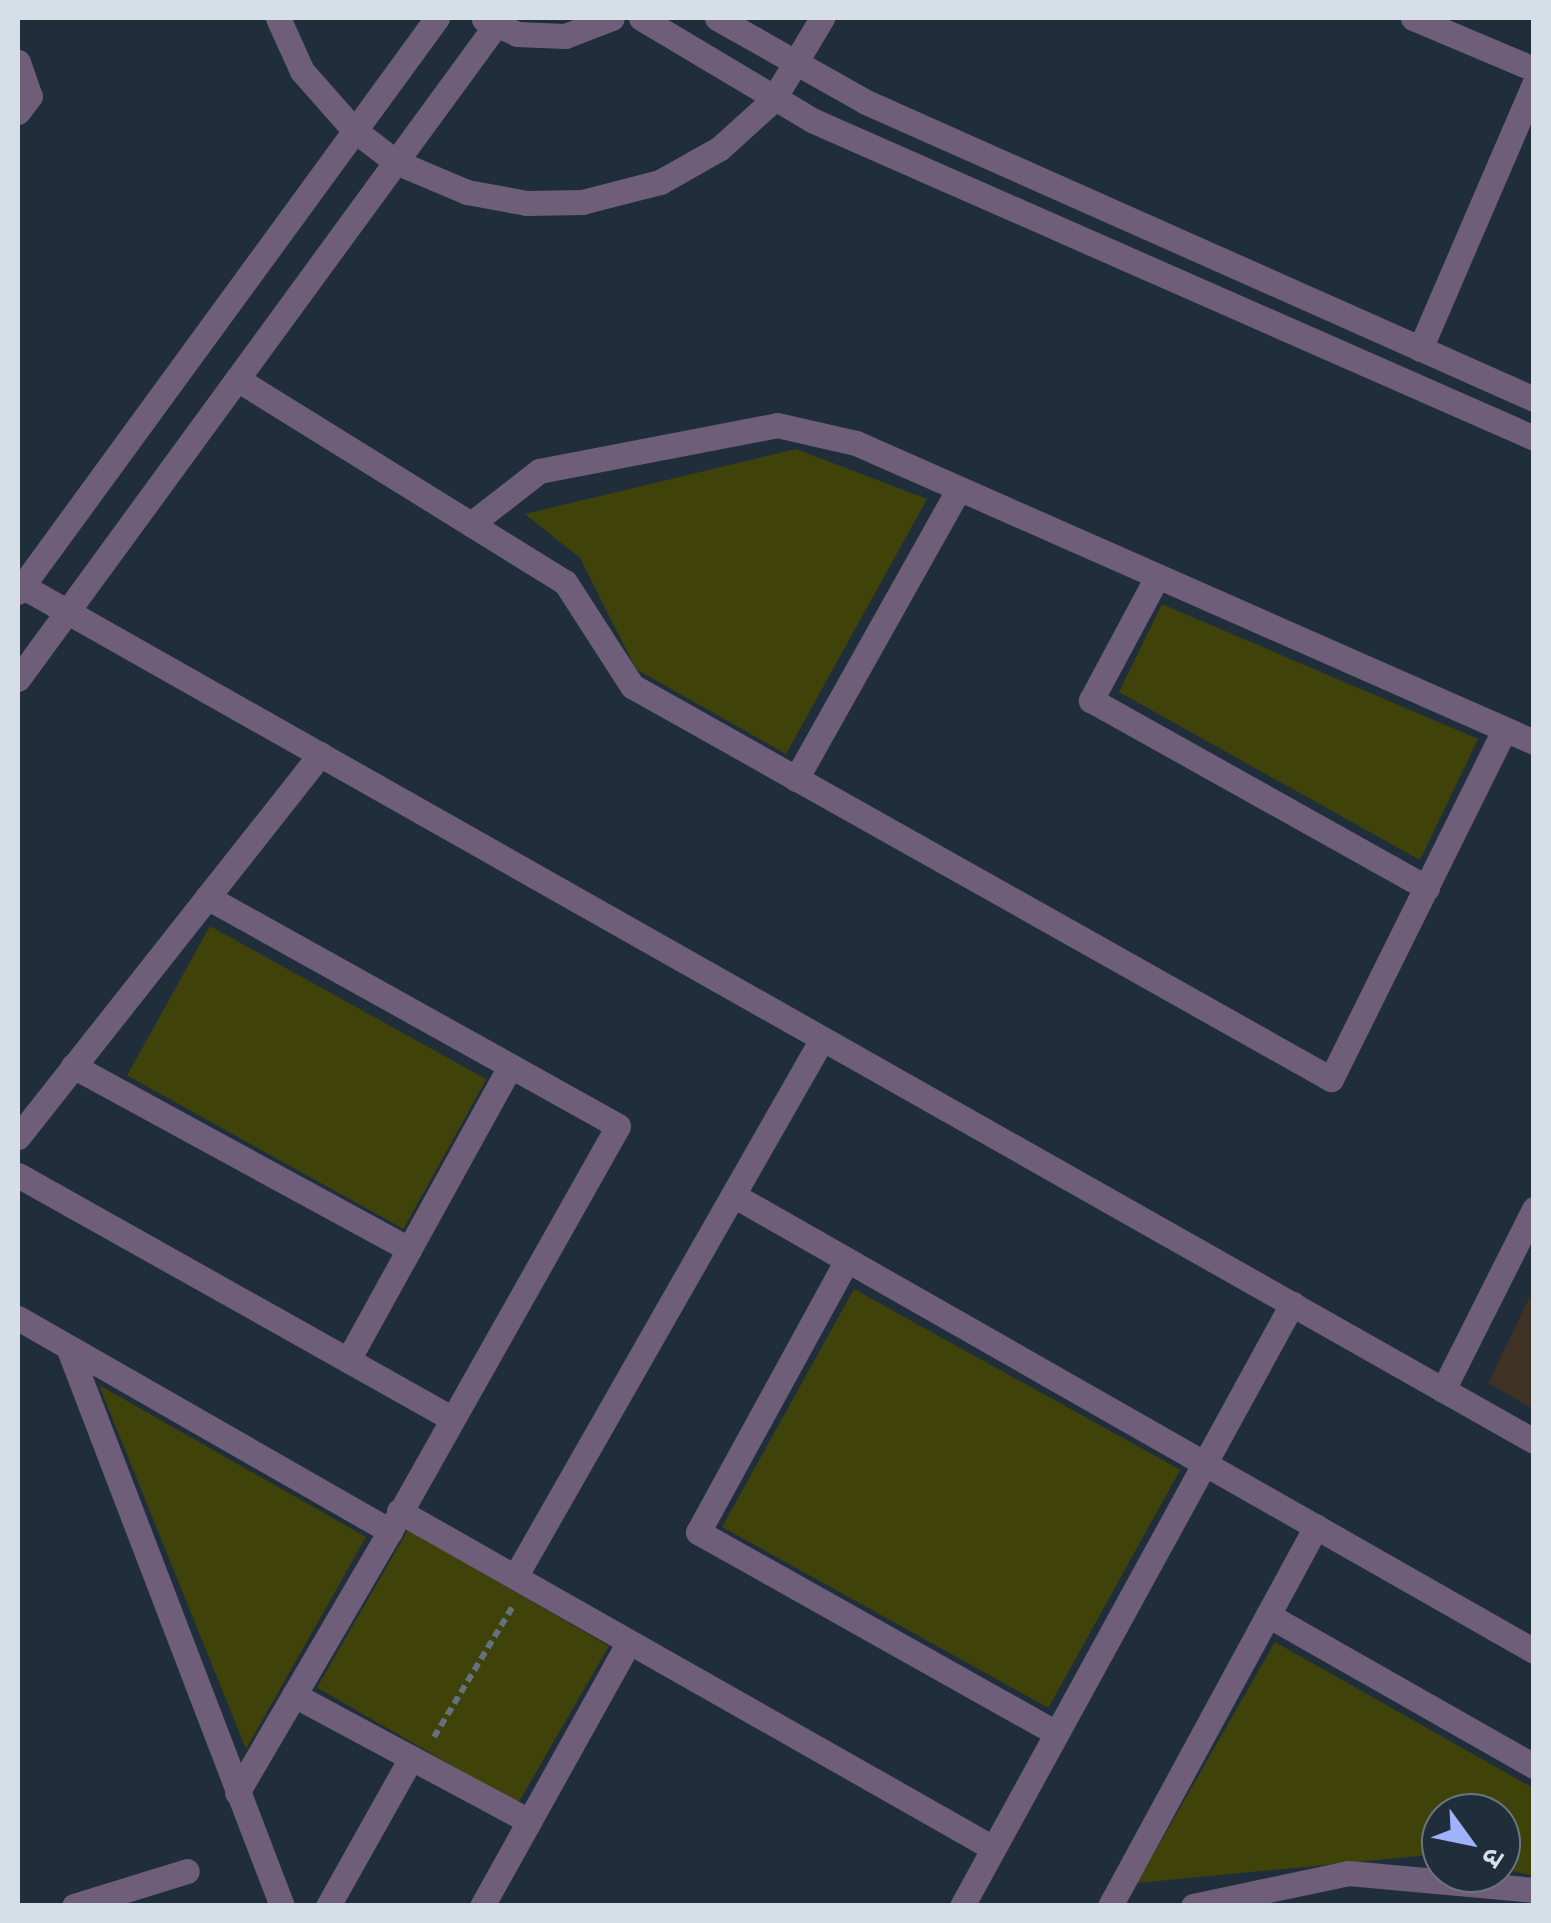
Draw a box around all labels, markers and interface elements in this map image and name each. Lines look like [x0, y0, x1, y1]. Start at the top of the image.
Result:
north arrow [1421, 1793, 1521, 1893]
text: उ [1476, 1842, 1513, 1874]

